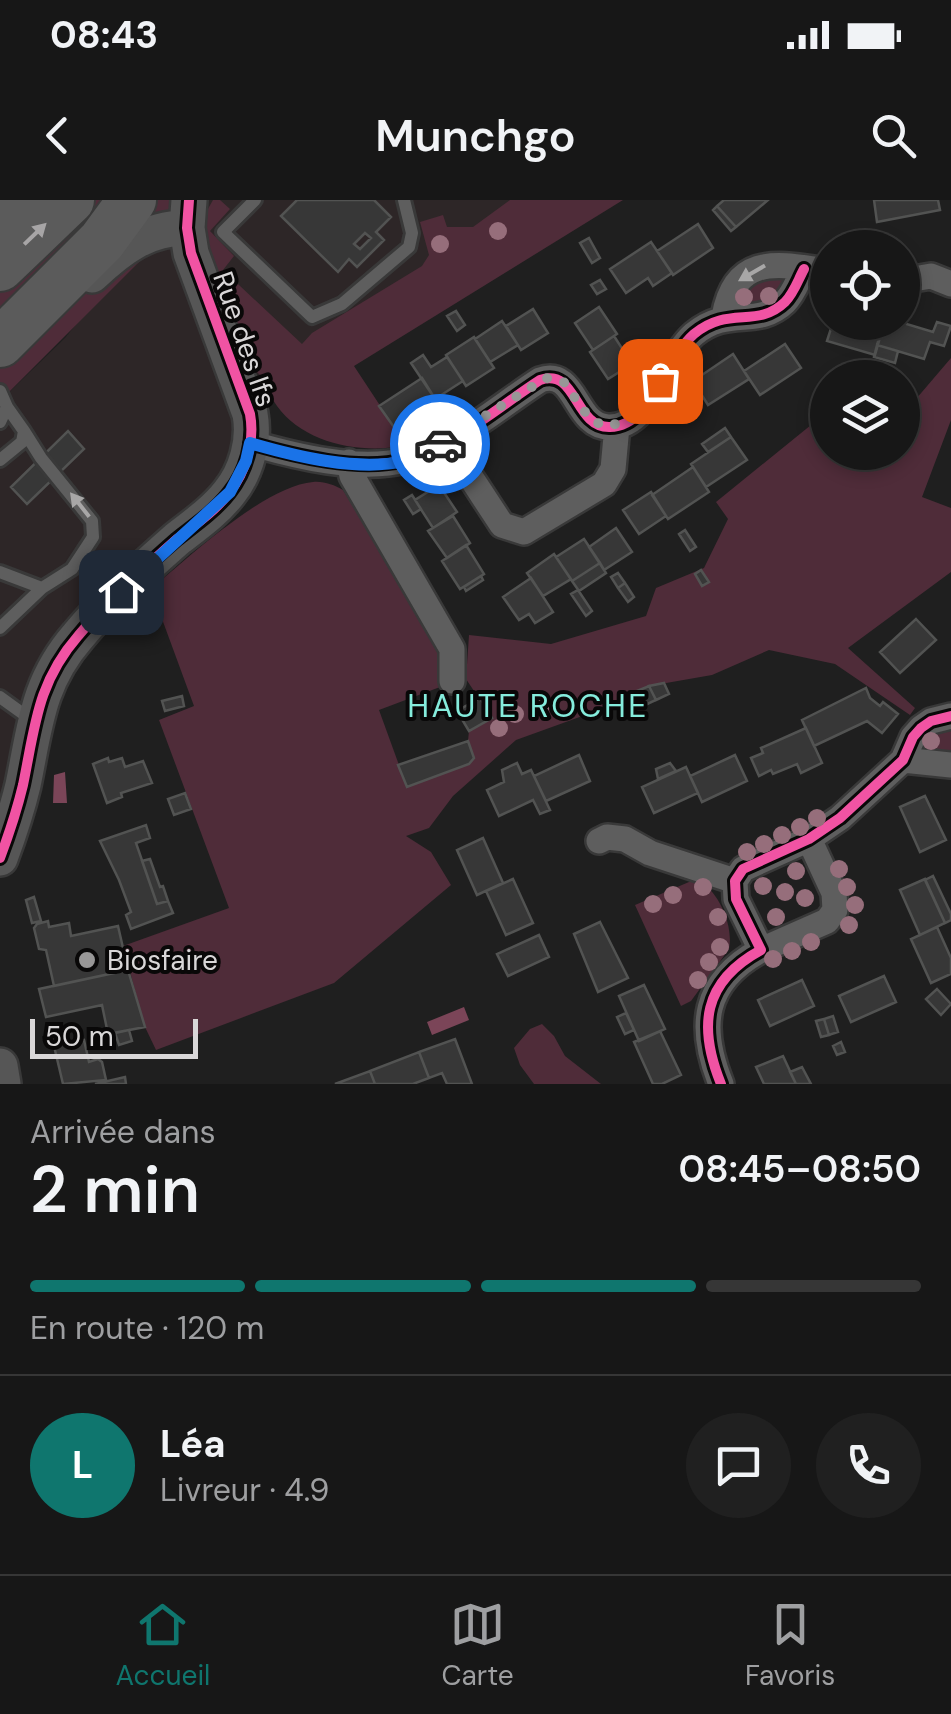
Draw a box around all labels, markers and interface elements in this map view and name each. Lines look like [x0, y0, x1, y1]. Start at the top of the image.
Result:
text: 08:43 [50, 10, 158, 60]
text: Munchgo [375, 106, 576, 165]
icon: back [30, 108, 85, 163]
icon: search [866, 108, 921, 163]
one-way arrow [23, 223, 47, 246]
map controls [810, 230, 920, 470]
button: locate [810, 230, 920, 340]
one-way arrow [738, 264, 766, 282]
street label: Rue des Ifs [204, 267, 285, 412]
pin [618, 339, 703, 424]
icon: bag [633, 354, 688, 409]
button: layers [810, 360, 920, 470]
courier [390, 394, 490, 494]
icon: car [413, 417, 468, 472]
one-way arrow [70, 493, 91, 518]
pin [79, 550, 164, 635]
icon: home [94, 565, 149, 620]
district label: HAUTE ROCHE [407, 685, 649, 727]
place label: Biosfaire [107, 942, 218, 979]
marker: Biosfaire [76, 949, 98, 971]
scale bar [30, 1014, 198, 1058]
text: 50 m [45, 1018, 114, 1055]
text: Arrivée dans [30, 1111, 215, 1153]
text: 08:45–08:50 [678, 1144, 921, 1194]
text: 2 min [30, 1148, 200, 1232]
text: En route · 120 m [30, 1307, 264, 1349]
button: chat [686, 1413, 791, 1518]
button: phone [816, 1413, 921, 1518]
text: Léa [160, 1419, 225, 1469]
text: L [72, 1440, 93, 1490]
text: Livreur · 4.9 [160, 1469, 329, 1511]
tab: Accueil [116, 1597, 210, 1694]
tab: Carte [442, 1597, 514, 1694]
tab: Favoris [745, 1597, 835, 1694]

